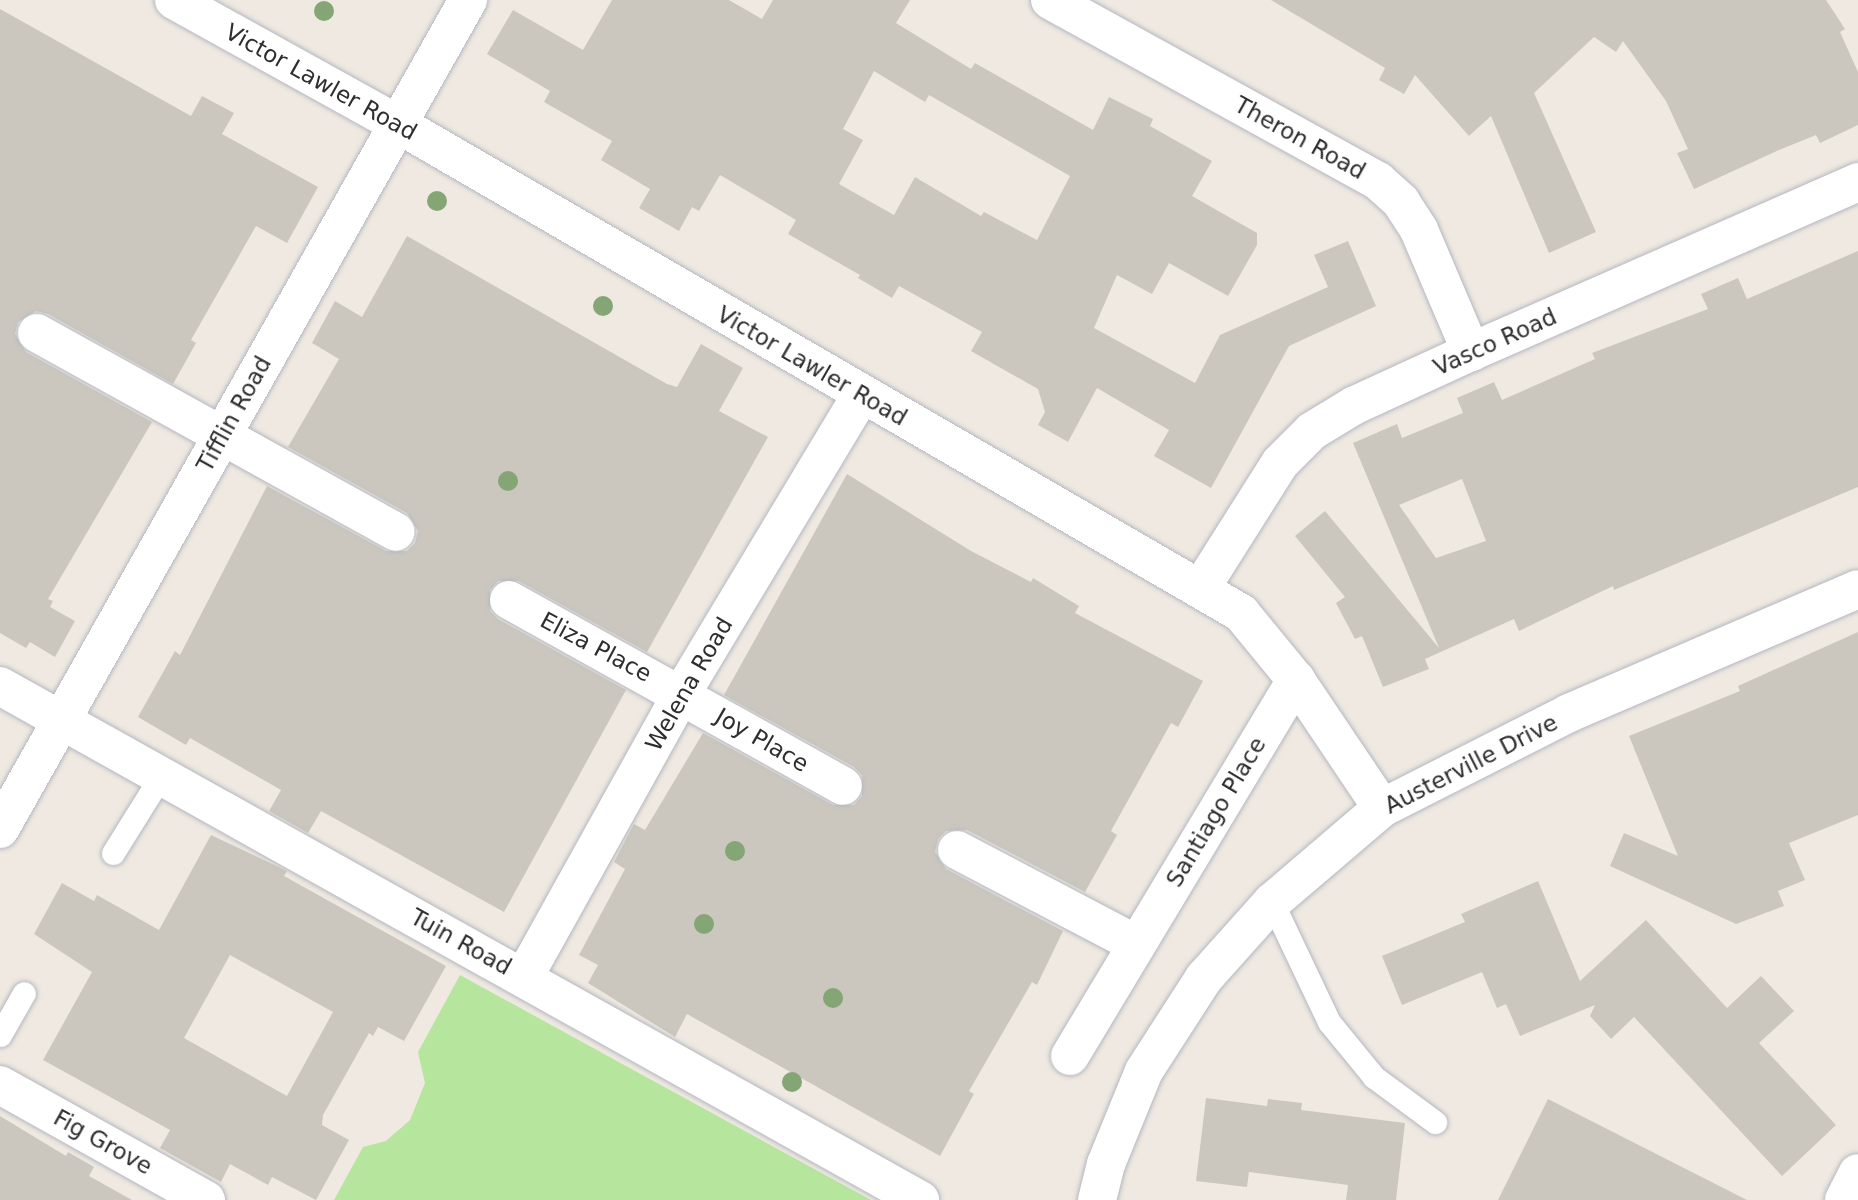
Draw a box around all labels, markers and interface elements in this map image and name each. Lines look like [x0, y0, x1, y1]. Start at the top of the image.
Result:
street label: Victor Lawler Road [220, 18, 422, 146]
street label: Theron Road [1230, 91, 1370, 185]
street label: Victor Lawler Road [712, 300, 912, 432]
street label: Vasco Road [1429, 303, 1561, 381]
street label: Tifflin Road [191, 351, 277, 477]
street label: Eliza Place [536, 606, 656, 688]
street label: Welena Road [640, 612, 738, 756]
street label: Joy Place [711, 702, 813, 778]
street label: Austerville Drive [1380, 708, 1562, 820]
street label: Santiago Place [1160, 732, 1272, 892]
street label: Tuin Road [406, 903, 516, 981]
street label: Fig Grove [49, 1104, 157, 1180]

